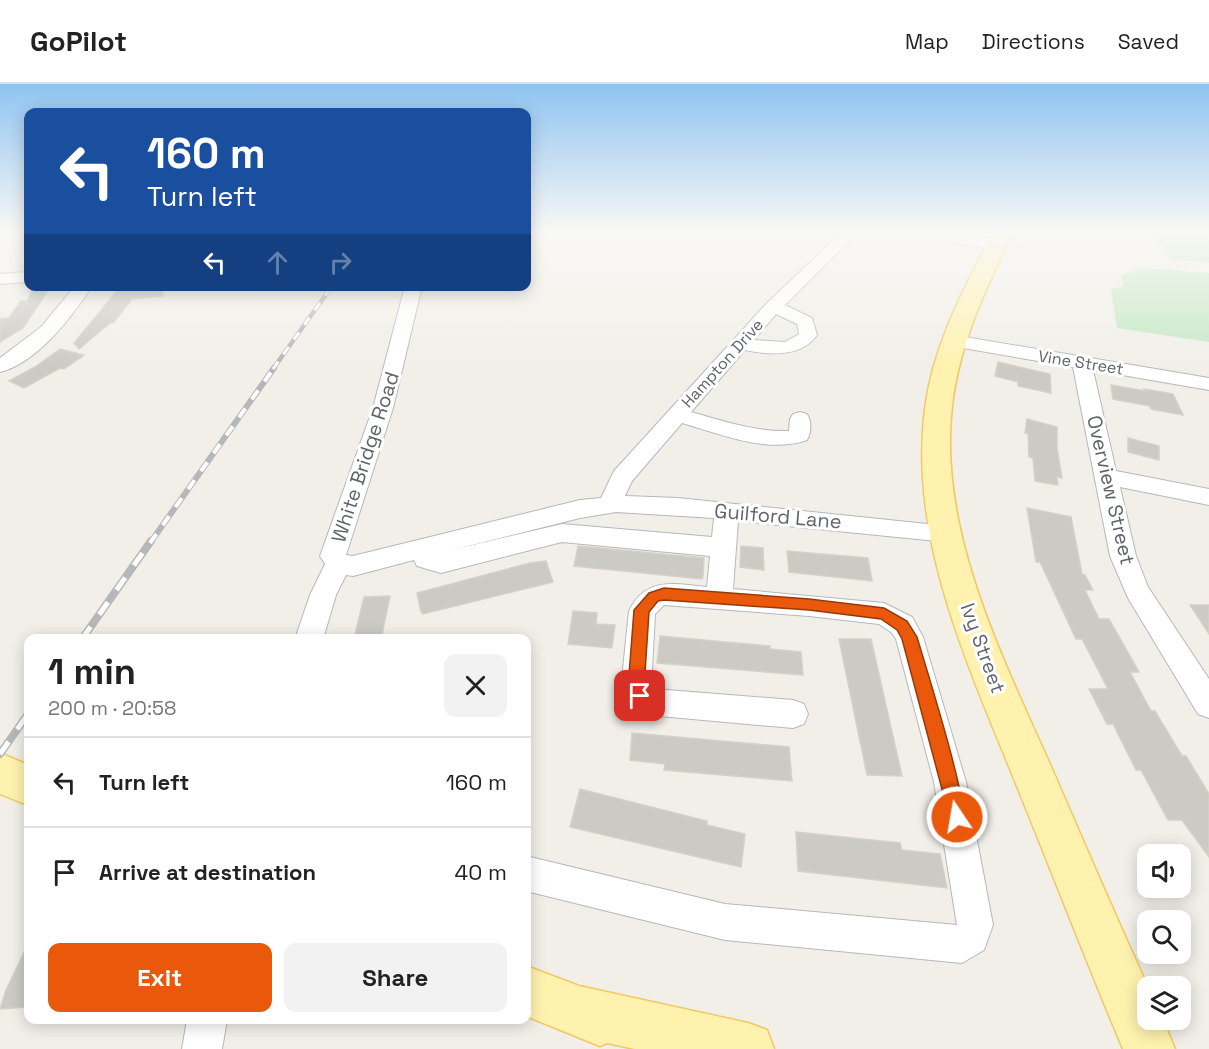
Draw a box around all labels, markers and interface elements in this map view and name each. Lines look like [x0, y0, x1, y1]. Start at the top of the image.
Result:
text: GoPilot [30, 23, 127, 59]
text: Map [905, 28, 949, 55]
text: Directions [982, 28, 1085, 55]
text: Saved [1118, 28, 1179, 55]
text: 160 m [147, 127, 266, 180]
icon: left [48, 132, 126, 210]
text: Turn left [147, 179, 257, 214]
icon: left [198, 246, 231, 279]
icon: ahead [261, 246, 294, 279]
icon: right [324, 246, 357, 279]
street label: Hampton Drive [677, 314, 768, 412]
street label: Vine Street [1037, 345, 1125, 380]
street label: White Bridge Road [325, 368, 405, 546]
street label: Overview Street [1081, 413, 1141, 567]
street label: Guilford Lane [713, 497, 843, 535]
street label: Ivy Street [955, 599, 1011, 697]
text: 1 min [48, 649, 136, 695]
button: close [444, 654, 507, 717]
pin [614, 670, 665, 721]
icon: arrive [623, 679, 656, 712]
text: 200 m · 20:58 [48, 695, 176, 721]
icon: left [48, 766, 81, 799]
text: Turn left [99, 768, 189, 796]
text: 160 m [446, 768, 507, 796]
position arrow [925, 785, 989, 849]
map controls [1137, 844, 1191, 1030]
button: sound [1137, 844, 1191, 898]
icon: arrive [48, 856, 81, 889]
text: Arrive at destination [99, 858, 316, 886]
text: 40 m [455, 858, 507, 886]
button: search [1137, 910, 1191, 964]
button: Exit [48, 943, 272, 1012]
button: Share [284, 943, 507, 1012]
button: layers [1137, 976, 1191, 1030]

